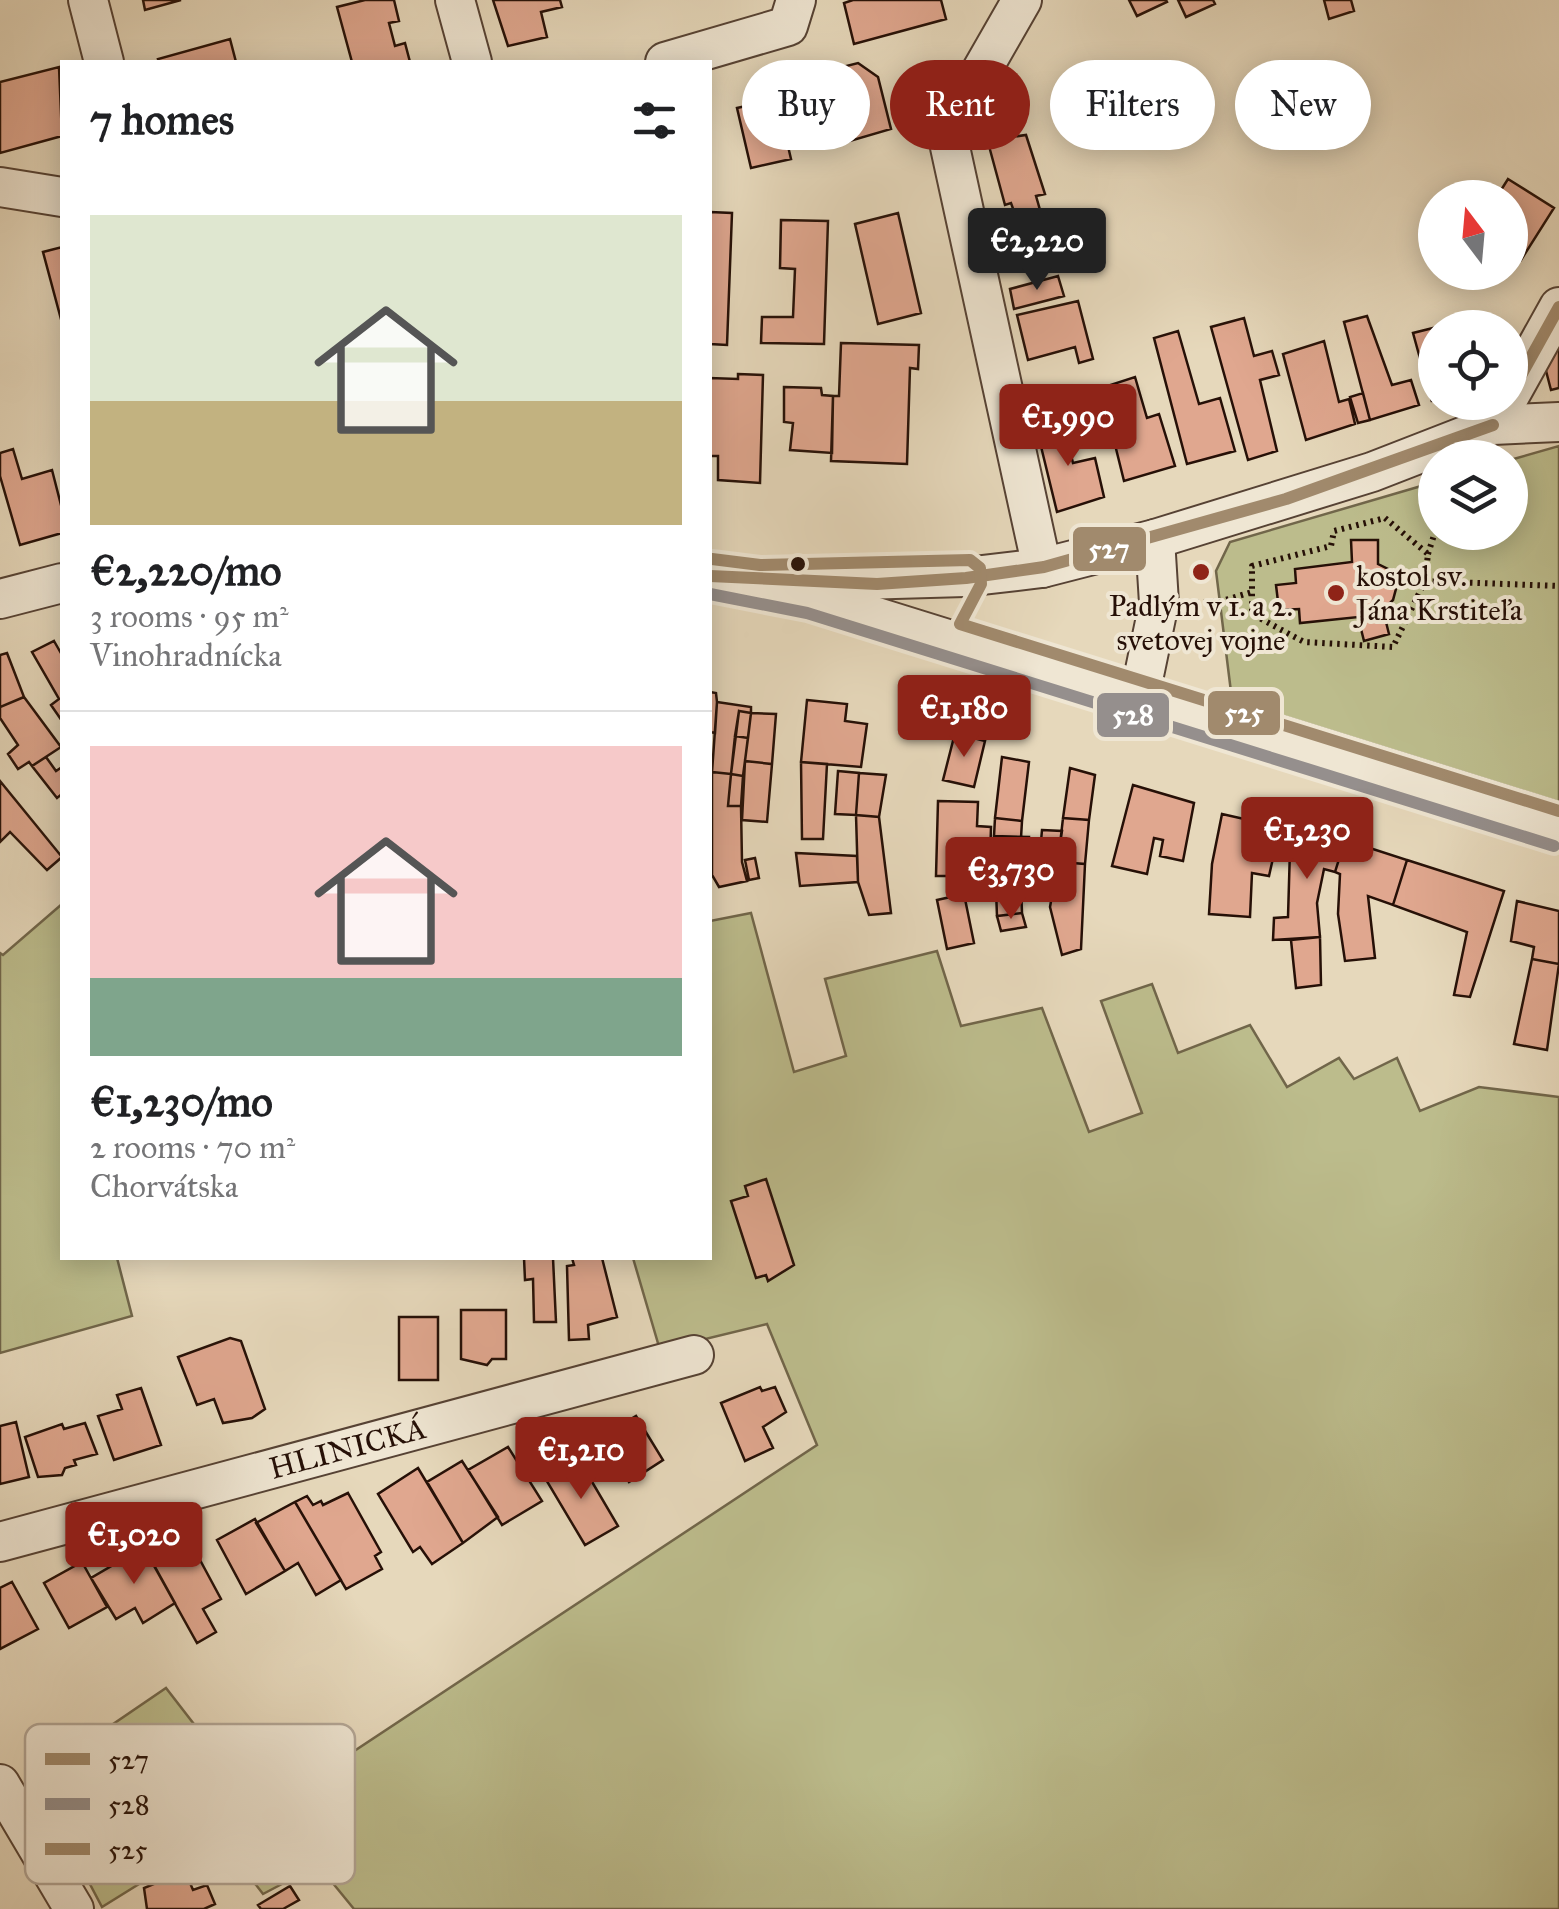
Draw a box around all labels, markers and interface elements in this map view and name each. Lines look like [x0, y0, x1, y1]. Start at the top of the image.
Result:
chip: Buy [742, 60, 870, 150]
chip: Rent [890, 60, 1030, 150]
chip: Filters [1050, 60, 1215, 150]
chip: New [1235, 60, 1371, 150]
icon: filters [627, 93, 682, 148]
text: 7 homes [90, 94, 234, 146]
north arrow [1418, 180, 1528, 290]
map controls [1418, 180, 1528, 550]
pin: €2,220 [956, 208, 1118, 293]
text: €2,220 [990, 221, 1084, 260]
icon: home [296, 280, 476, 460]
button: locate [1418, 310, 1528, 420]
pin: €1,990 [987, 384, 1149, 469]
text: €1,990 [1021, 397, 1115, 436]
button: layers [1418, 440, 1528, 550]
line badge: 527 [1071, 525, 1148, 573]
text: 527 [1088, 531, 1130, 566]
text: €2,220/mo [90, 545, 282, 597]
unlabelled marker [788, 554, 808, 574]
place label: kostol sv. Jána Krstiteľa [1353, 558, 1523, 628]
marker: Padlým v 1. a 2. svetovej vojne [1190, 561, 1212, 583]
marker: kostol sv. Jána Krstiteľa [1325, 582, 1347, 604]
place label: Padlým v 1. a 2. svetovej vojne [1109, 588, 1293, 658]
text: 3 rooms · 95 m² [90, 597, 289, 636]
text: Vinohradnícka [90, 636, 282, 675]
pin: €1,180 [883, 675, 1045, 760]
text: €1,180 [920, 688, 1008, 727]
line badge: 525 [1206, 689, 1282, 737]
line badge: 528 [1095, 691, 1171, 739]
text: 525 [1224, 695, 1264, 730]
text: 528 [1112, 697, 1154, 732]
pin: €1,230 [1226, 797, 1388, 882]
text: €1,230 [1263, 810, 1351, 849]
icon: home [296, 811, 476, 991]
pin: €3,730 [930, 837, 1092, 922]
text: €3,730 [967, 850, 1055, 889]
text: €1,230/mo [90, 1076, 273, 1128]
text: 2 rooms · 70 m² [90, 1128, 295, 1167]
text: Chorvátska [90, 1167, 238, 1206]
street label: HLINICKÁ [265, 1409, 430, 1487]
pin: €1,210 [500, 1417, 662, 1502]
text: €1,210 [537, 1430, 625, 1469]
pin: €1,020 [53, 1502, 215, 1587]
text: €1,020 [87, 1515, 181, 1554]
legend [25, 1724, 355, 1884]
text: 527 [108, 1742, 149, 1777]
text: 528 [108, 1787, 150, 1822]
text: 525 [108, 1832, 148, 1867]

